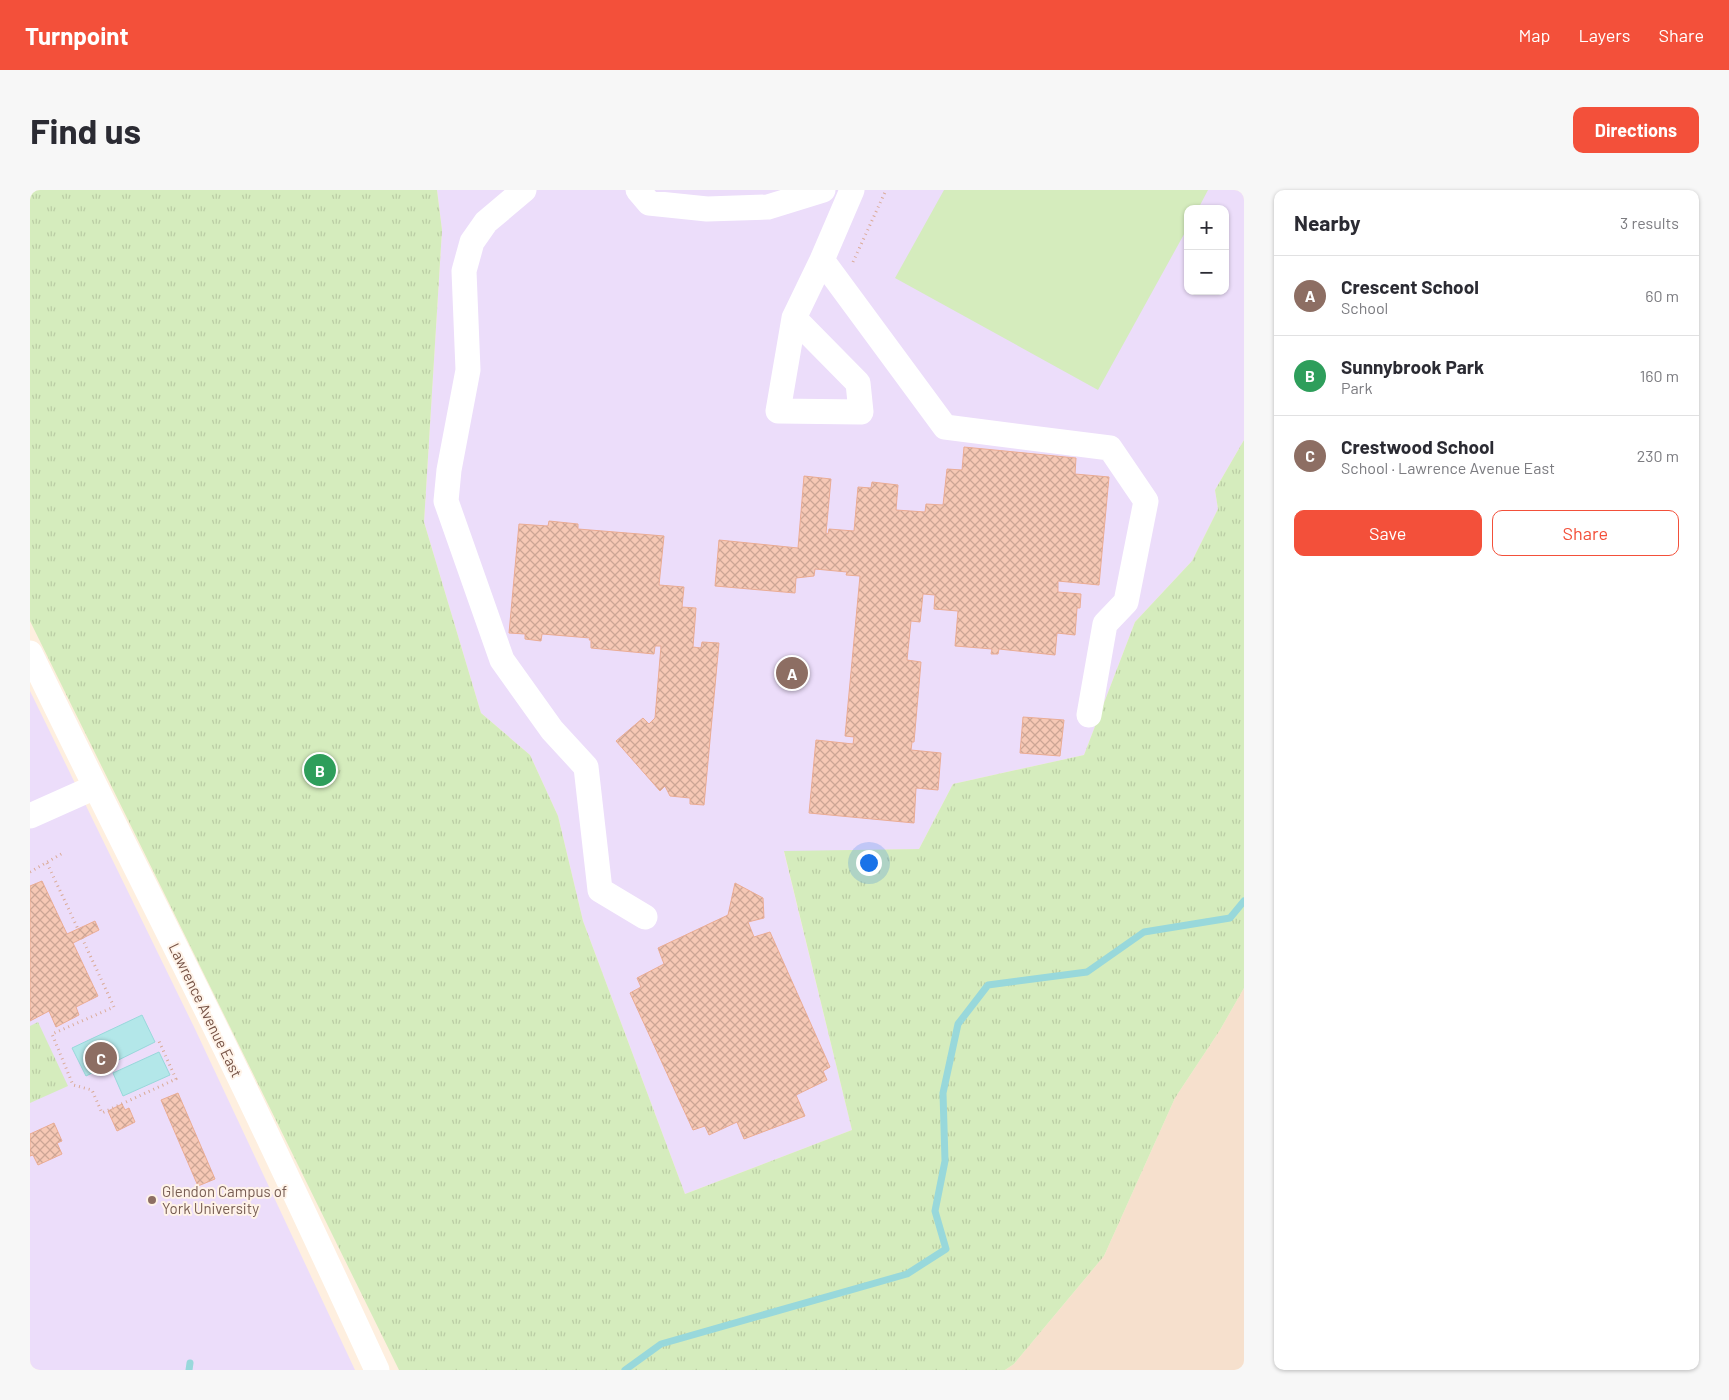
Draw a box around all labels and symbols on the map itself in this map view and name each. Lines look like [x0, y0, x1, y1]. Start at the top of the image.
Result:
pin: A [776, 654, 808, 692]
pin: B [304, 751, 336, 789]
your location [856, 850, 882, 876]
street label: Lawrence Avenue East [166, 940, 246, 1080]
pin: C [85, 1039, 117, 1077]
place label: Glendon Campus of York University [162, 1182, 287, 1217]
marker: Glendon Campus of York University [146, 1194, 158, 1206]

